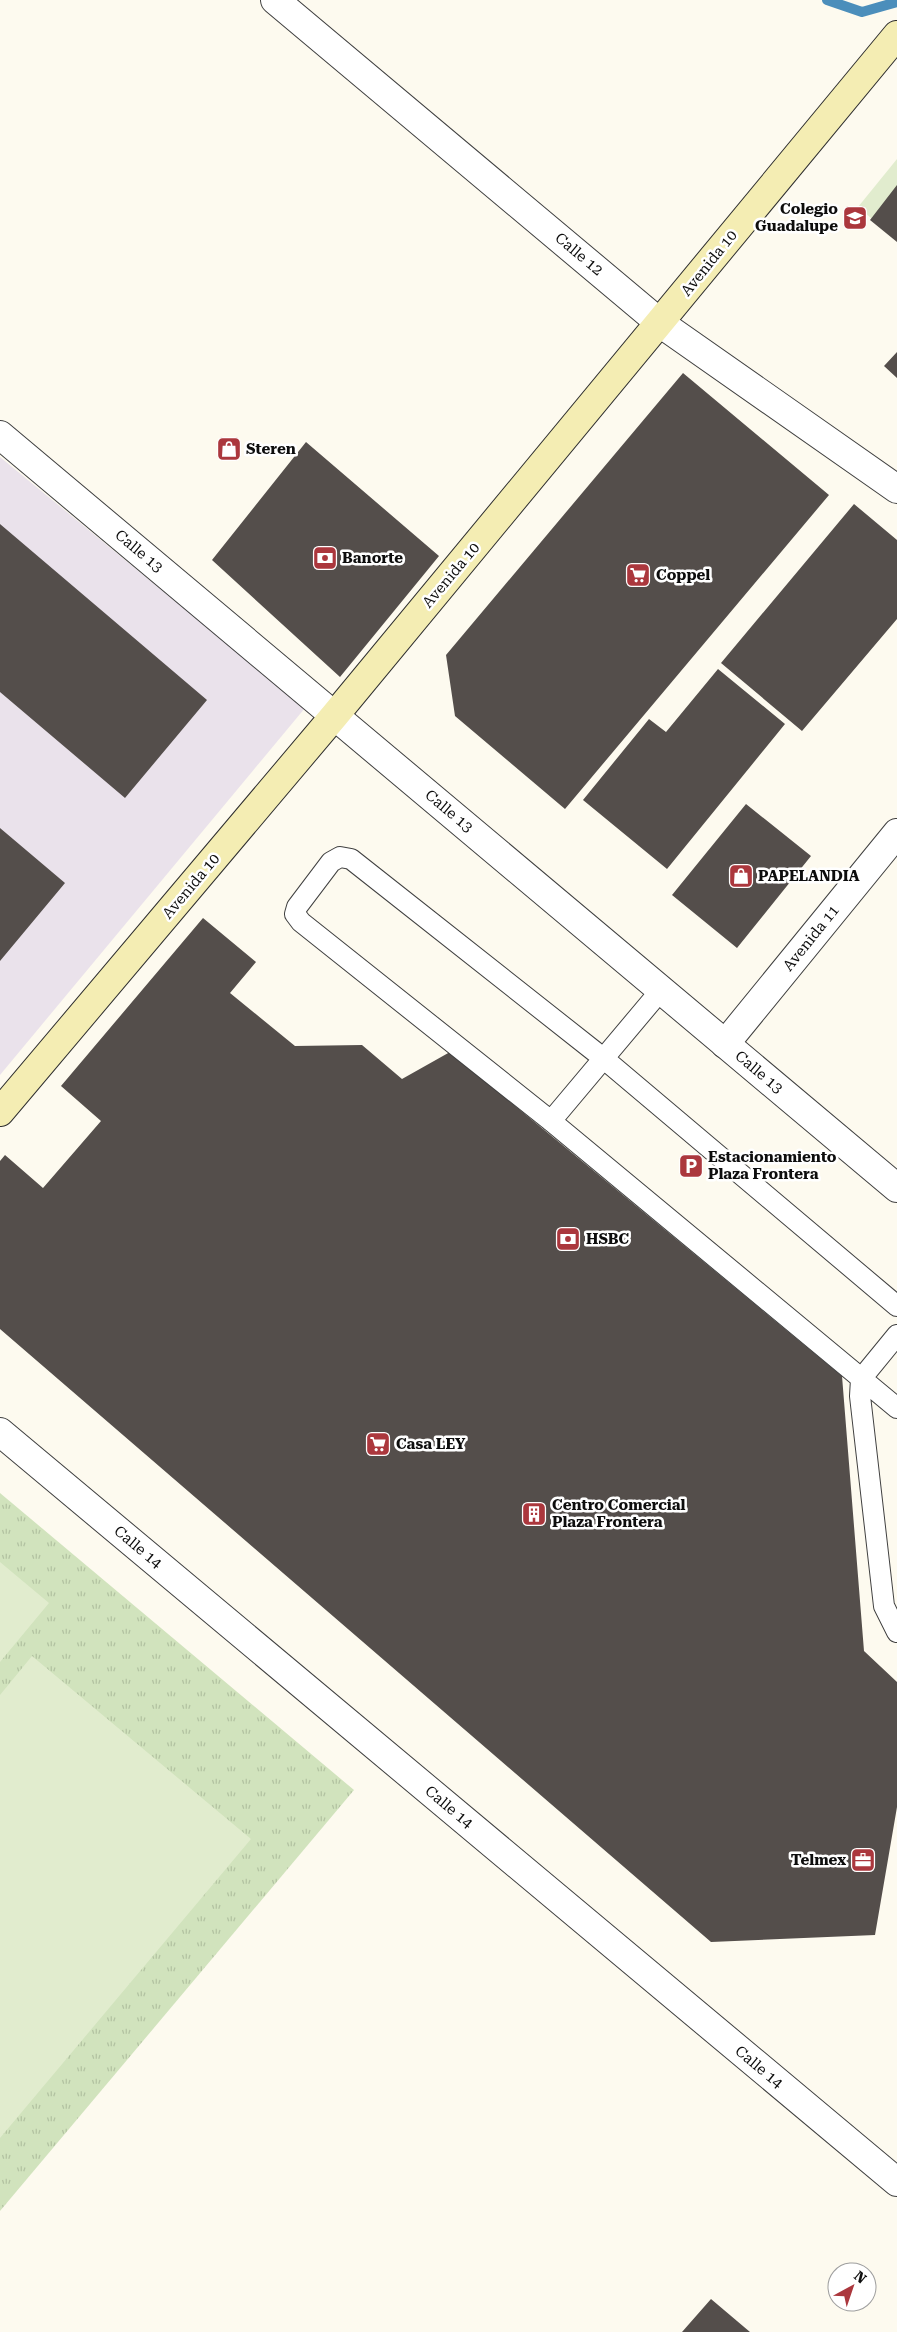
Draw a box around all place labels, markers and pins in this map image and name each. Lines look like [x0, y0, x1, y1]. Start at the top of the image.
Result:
place label: Colegio Guadalupe [755, 200, 838, 235]
school or university icon: Colegio Guadalupe [842, 205, 868, 231]
shop icon: Steren [216, 436, 242, 462]
place label: Steren [246, 440, 296, 458]
bank icon: Banorte [312, 545, 338, 571]
place label: Banorte [342, 549, 403, 567]
supermarket icon: Coppel [625, 562, 651, 588]
place label: Coppel [656, 566, 710, 584]
shop icon: PAPELANDIA [728, 863, 754, 889]
place label: PAPELANDIA [758, 867, 860, 885]
place label: Estacionamiento Plaza Frontera [708, 1148, 837, 1183]
parking icon: Estacionamiento Plaza Frontera [678, 1153, 704, 1179]
bank icon: HSBC [555, 1226, 581, 1252]
place label: HSBC [586, 1230, 630, 1248]
supermarket icon: Casa LEY [365, 1431, 391, 1457]
place label: Casa LEY [396, 1435, 466, 1453]
place label: Centro Comercial Plaza Frontera [552, 1496, 686, 1531]
building icon: Centro Comercial Plaza Frontera [521, 1501, 547, 1527]
office icon: Telmex [850, 1847, 876, 1873]
place label: Telmex [791, 1851, 846, 1869]

